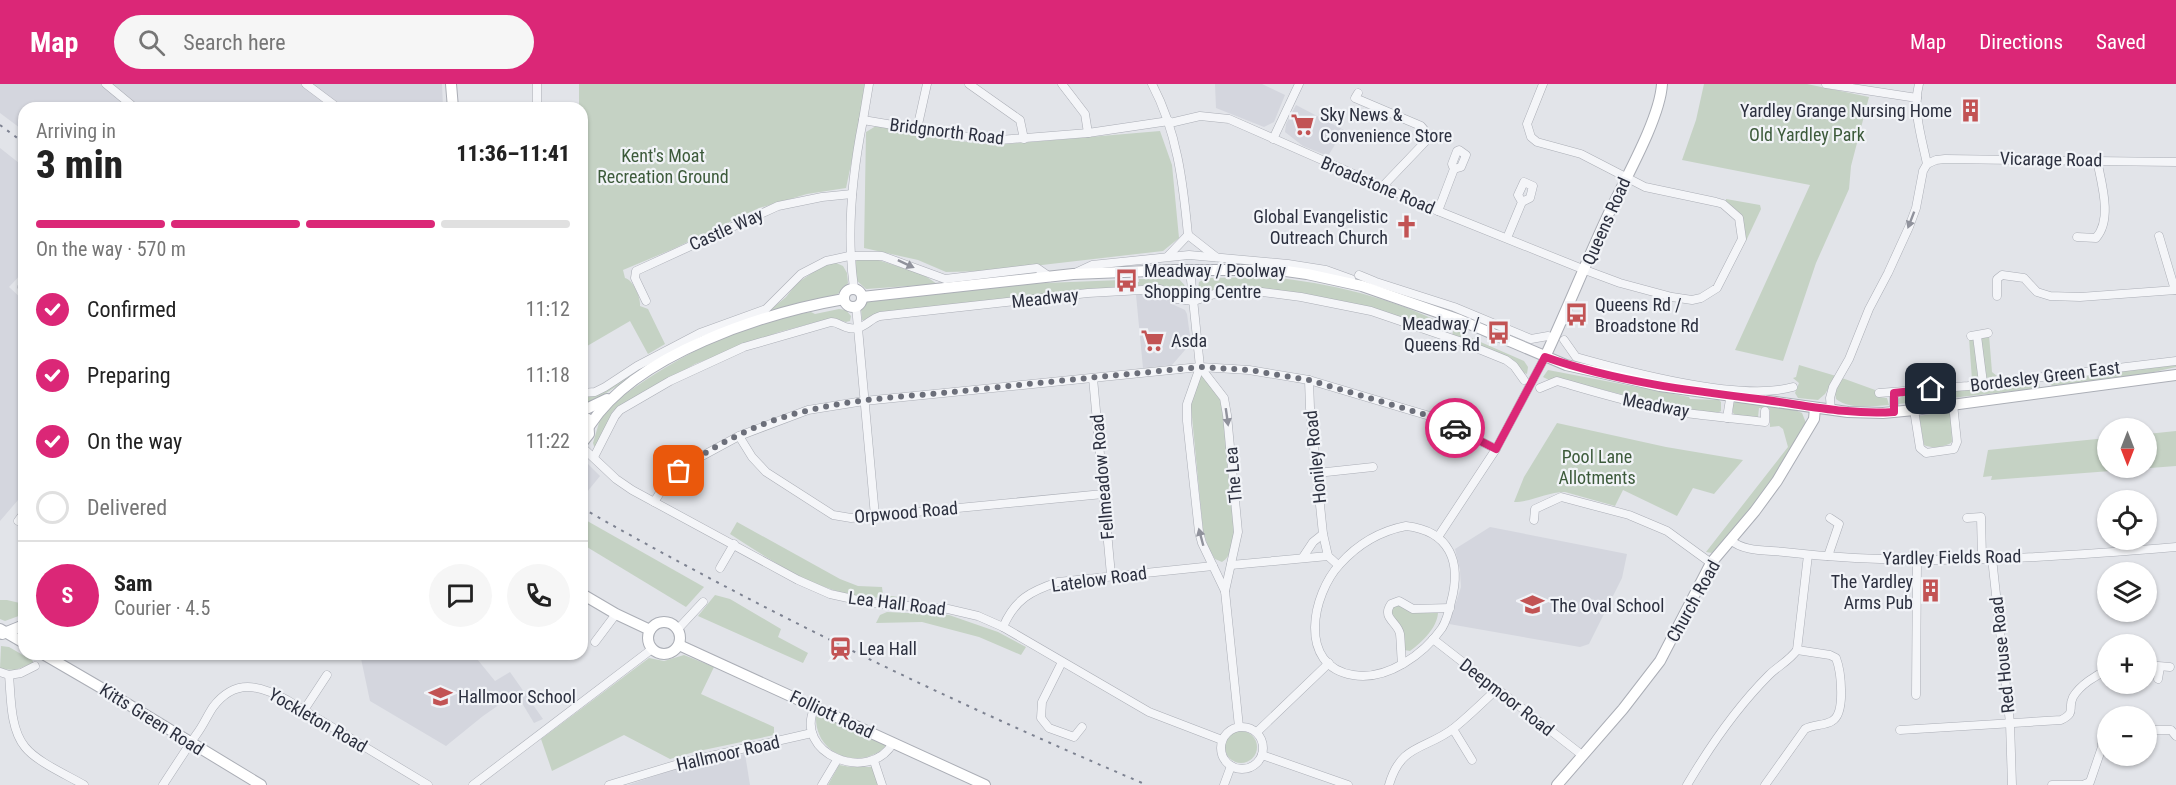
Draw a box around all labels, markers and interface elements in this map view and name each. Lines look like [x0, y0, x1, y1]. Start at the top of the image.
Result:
search box [114, 15, 534, 69]
text: Map [30, 26, 78, 59]
icon: search [135, 26, 168, 59]
text: Search here [183, 30, 286, 55]
text: Map [1910, 30, 1946, 54]
text: Directions [1979, 30, 2063, 54]
text: Saved [2096, 30, 2146, 54]
building icon: Yardley Grange Nursing Home [1957, 97, 1983, 123]
place label: Yardley Grange Nursing Home [1740, 100, 1952, 121]
place label: Sky News & Convenience Store [1320, 104, 1452, 146]
supermarket icon: Sky News & Convenience Store [1289, 111, 1315, 137]
street label: Bridgnorth Road [889, 114, 1005, 148]
text: Arriving in [36, 119, 116, 143]
park label: Old Yardley Park [1749, 124, 1865, 145]
text: 11:36–11:41 [456, 141, 570, 166]
text: 3 min [36, 142, 123, 188]
park label: Kent's Moat Recreation Ground [597, 145, 729, 187]
street label: Vicarage Road [2000, 148, 2102, 170]
street label: Broadstone Road [1318, 152, 1438, 218]
street label: Queens Road [1577, 174, 1635, 268]
street label: Castle Way [686, 203, 767, 255]
place label: Global Evangelistic Outreach Church [1253, 206, 1388, 248]
one-way arrow [1906, 211, 1916, 229]
church icon: Global Evangelistic Outreach Church [1393, 213, 1419, 239]
text: On the way · 570 m [36, 237, 186, 261]
one-way arrow [898, 259, 916, 269]
place label: Meadway / Poolway Shopping Centre [1144, 260, 1286, 302]
bus stop icon: Meadway / Poolway Shopping Centre [1113, 267, 1139, 293]
street label: Meadway [1010, 284, 1080, 312]
icon: check [36, 293, 69, 326]
place label: Queens Rd / Broadstone Rd [1595, 294, 1699, 336]
text: Confirmed [87, 297, 176, 322]
text: 11:12 [526, 297, 570, 321]
bus stop icon: Queens Rd / Broadstone Rd [1564, 301, 1590, 327]
place label: Meadway / Queens Rd [1402, 313, 1480, 355]
bus stop icon: Meadway / Queens Rd [1485, 320, 1511, 346]
supermarket icon: Asda [1140, 327, 1166, 353]
place label: Asda [1171, 330, 1207, 351]
street label: Bordesley Green East [1969, 356, 2121, 396]
icon: check [36, 359, 69, 392]
text: Preparing [87, 363, 171, 388]
text: 11:18 [526, 363, 570, 387]
pin [1905, 363, 1956, 414]
icon: home [1914, 372, 1947, 405]
street label: Meadway [1621, 388, 1692, 422]
courier [1425, 398, 1485, 458]
one-way arrow [1222, 408, 1232, 427]
street label: Honiley Road [1300, 410, 1330, 504]
icon: car [1439, 412, 1472, 445]
street label: Fellmeadow Road [1086, 413, 1118, 541]
north arrow [2097, 418, 2157, 478]
map controls [2097, 418, 2157, 766]
icon: check [36, 425, 69, 458]
text: On the way [87, 429, 182, 454]
text: 11:22 [526, 429, 570, 453]
pin [653, 445, 704, 496]
street label: The Lea [1220, 446, 1246, 504]
park label: Pool Lane Allotments [1558, 446, 1636, 488]
icon: bag [662, 454, 695, 487]
button: locate [2097, 490, 2157, 550]
text: Delivered [87, 495, 167, 520]
street label: Orpwood Road [853, 497, 959, 527]
one-way arrow [1196, 528, 1206, 547]
street label: Yardley Fields Road [1883, 545, 2021, 569]
street label: Church Road [1662, 556, 1724, 646]
street label: Latelow Road [1050, 562, 1148, 596]
button: layers [2097, 562, 2157, 622]
button: chat [429, 564, 492, 627]
button: phone [507, 564, 570, 627]
text: Sam [114, 571, 153, 596]
place label: The Yardley Arms Pub [1831, 571, 1913, 613]
building icon: The Yardley Arms Pub [1918, 578, 1944, 604]
text: S [62, 583, 73, 608]
street label: Lea Hall Road [847, 587, 947, 619]
school or university icon: The Oval School [1519, 592, 1545, 618]
place label: The Oval School [1550, 595, 1664, 616]
text: Courier · 4.5 [114, 596, 210, 620]
street label: Red House Road [1985, 596, 2019, 714]
button: + [2097, 634, 2157, 694]
station icon: Lea Hall [828, 635, 854, 661]
place label: Lea Hall [859, 638, 917, 659]
street label: Deepmoor Road [1456, 654, 1558, 740]
street label: Kitts Green Road [96, 679, 208, 759]
street label: Yockleton Road [265, 683, 371, 757]
school or university icon: Hallmoor School [427, 683, 453, 709]
street label: Folliott Road [787, 685, 877, 743]
place label: Hallmoor School [458, 686, 576, 707]
button: − [2097, 706, 2157, 766]
street label: Hallmoor Road [674, 731, 782, 775]

